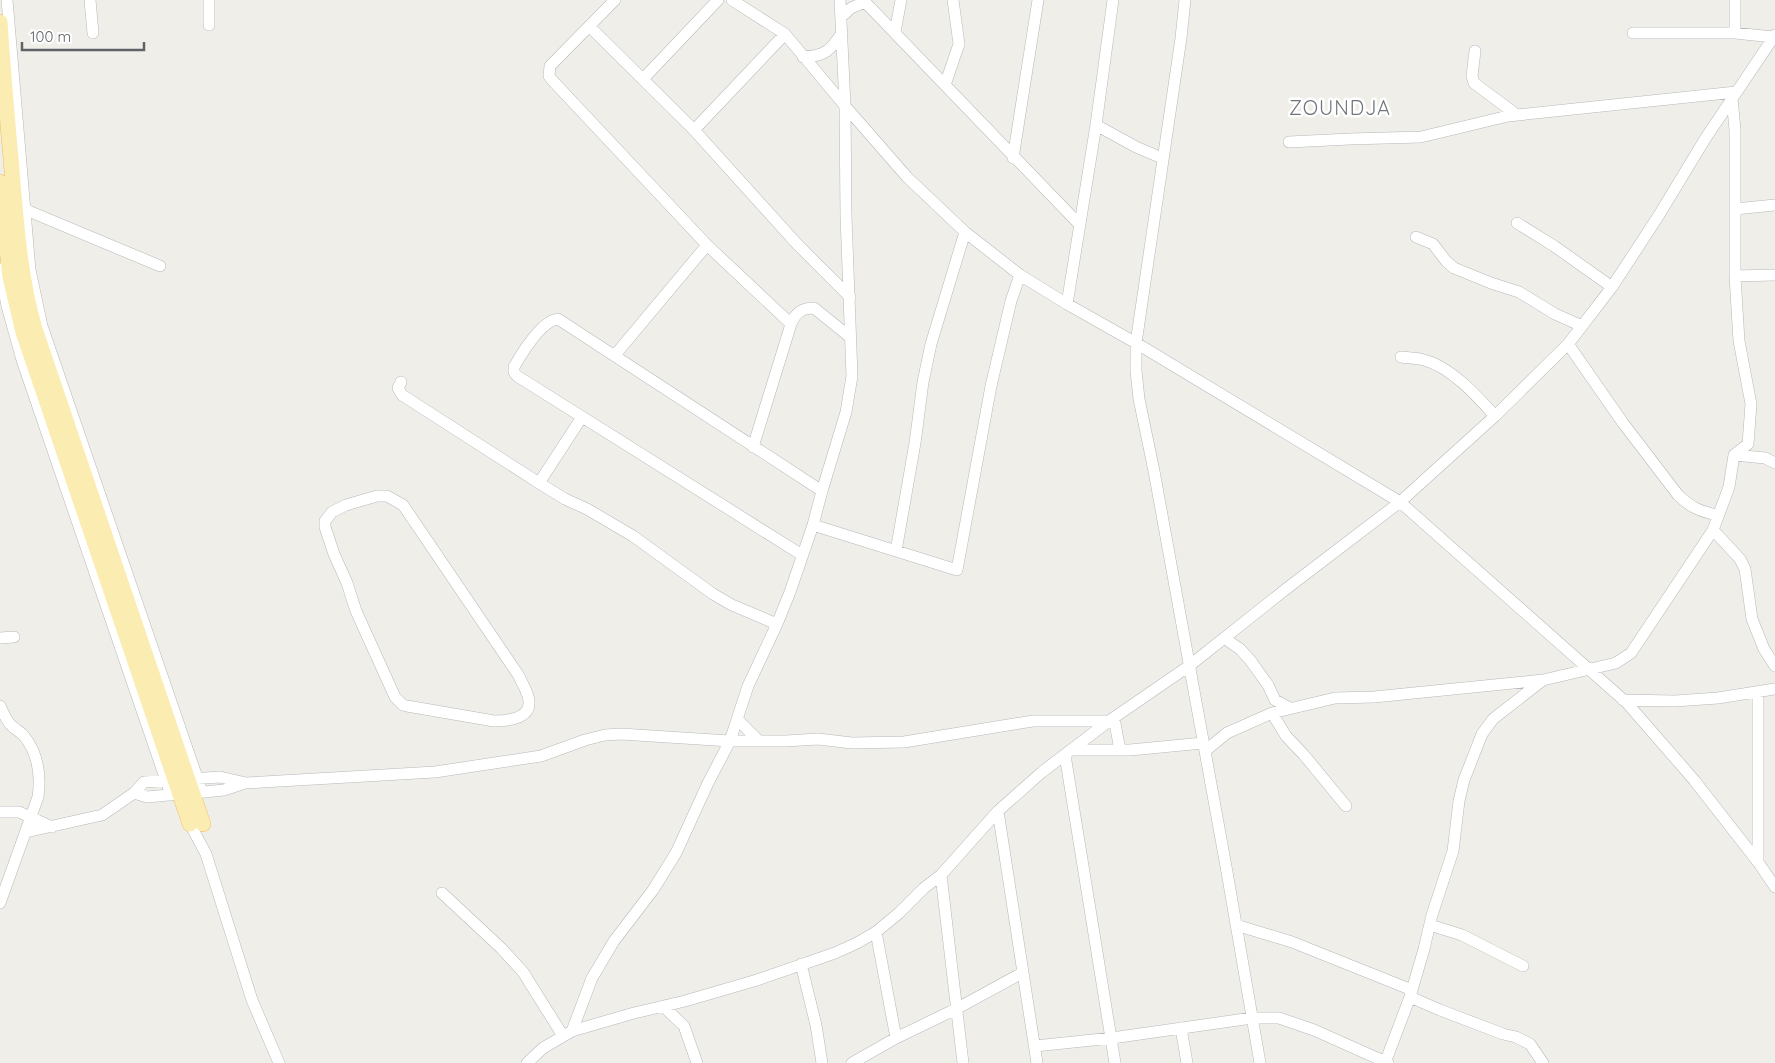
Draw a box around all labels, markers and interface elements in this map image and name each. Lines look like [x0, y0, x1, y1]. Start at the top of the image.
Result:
scale bar [22, 20, 145, 52]
text: 100 m [30, 27, 71, 46]
district label: ZOUNDJA [1289, 95, 1391, 120]

